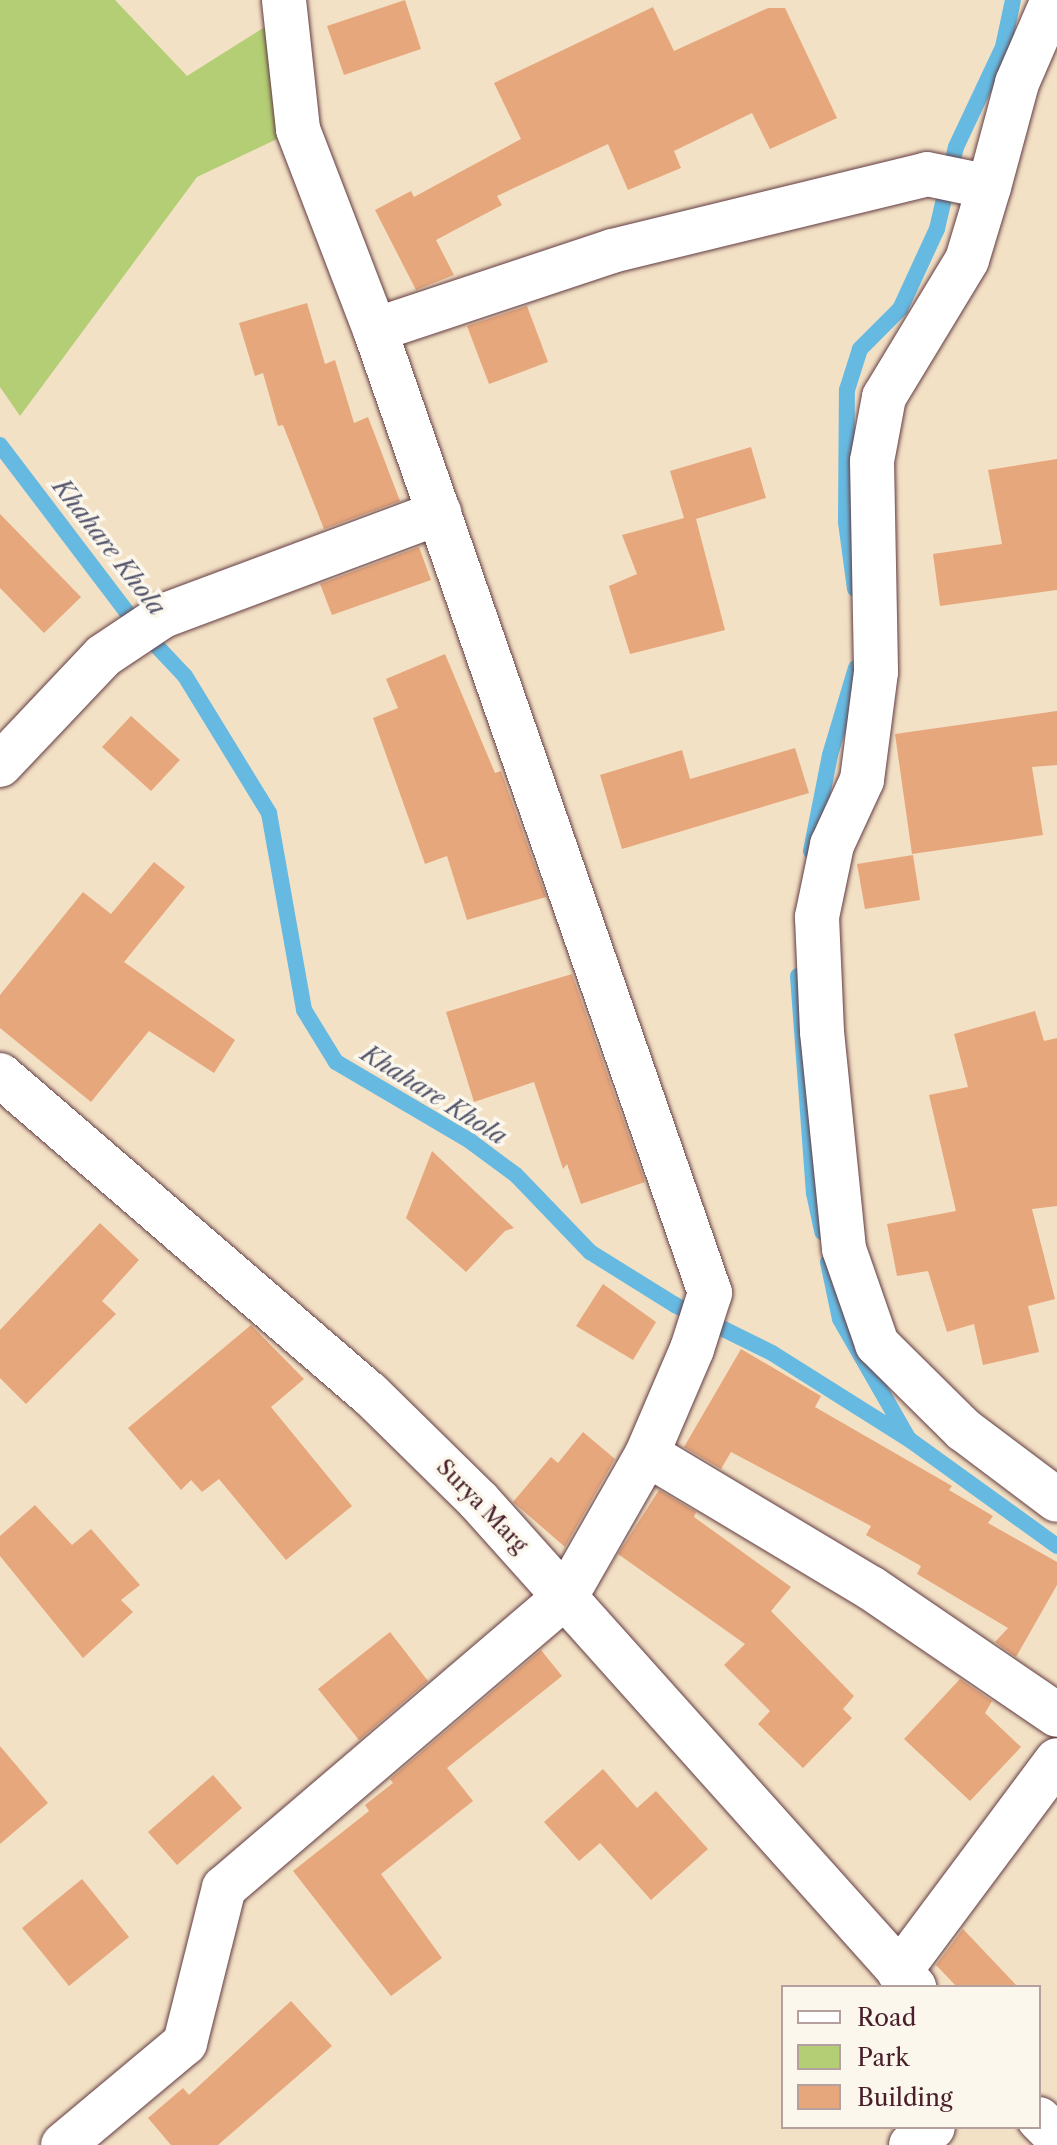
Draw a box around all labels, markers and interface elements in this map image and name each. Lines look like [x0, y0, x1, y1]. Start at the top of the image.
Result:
water label: Khahare Khola [47, 473, 171, 621]
water label: Khahare Khola [356, 1039, 512, 1151]
street label: Surya Marg [431, 1454, 533, 1558]
legend [781, 1985, 1041, 2129]
text: Road [857, 2003, 916, 2032]
text: Park [857, 2043, 909, 2072]
text: Building [857, 2083, 953, 2112]

